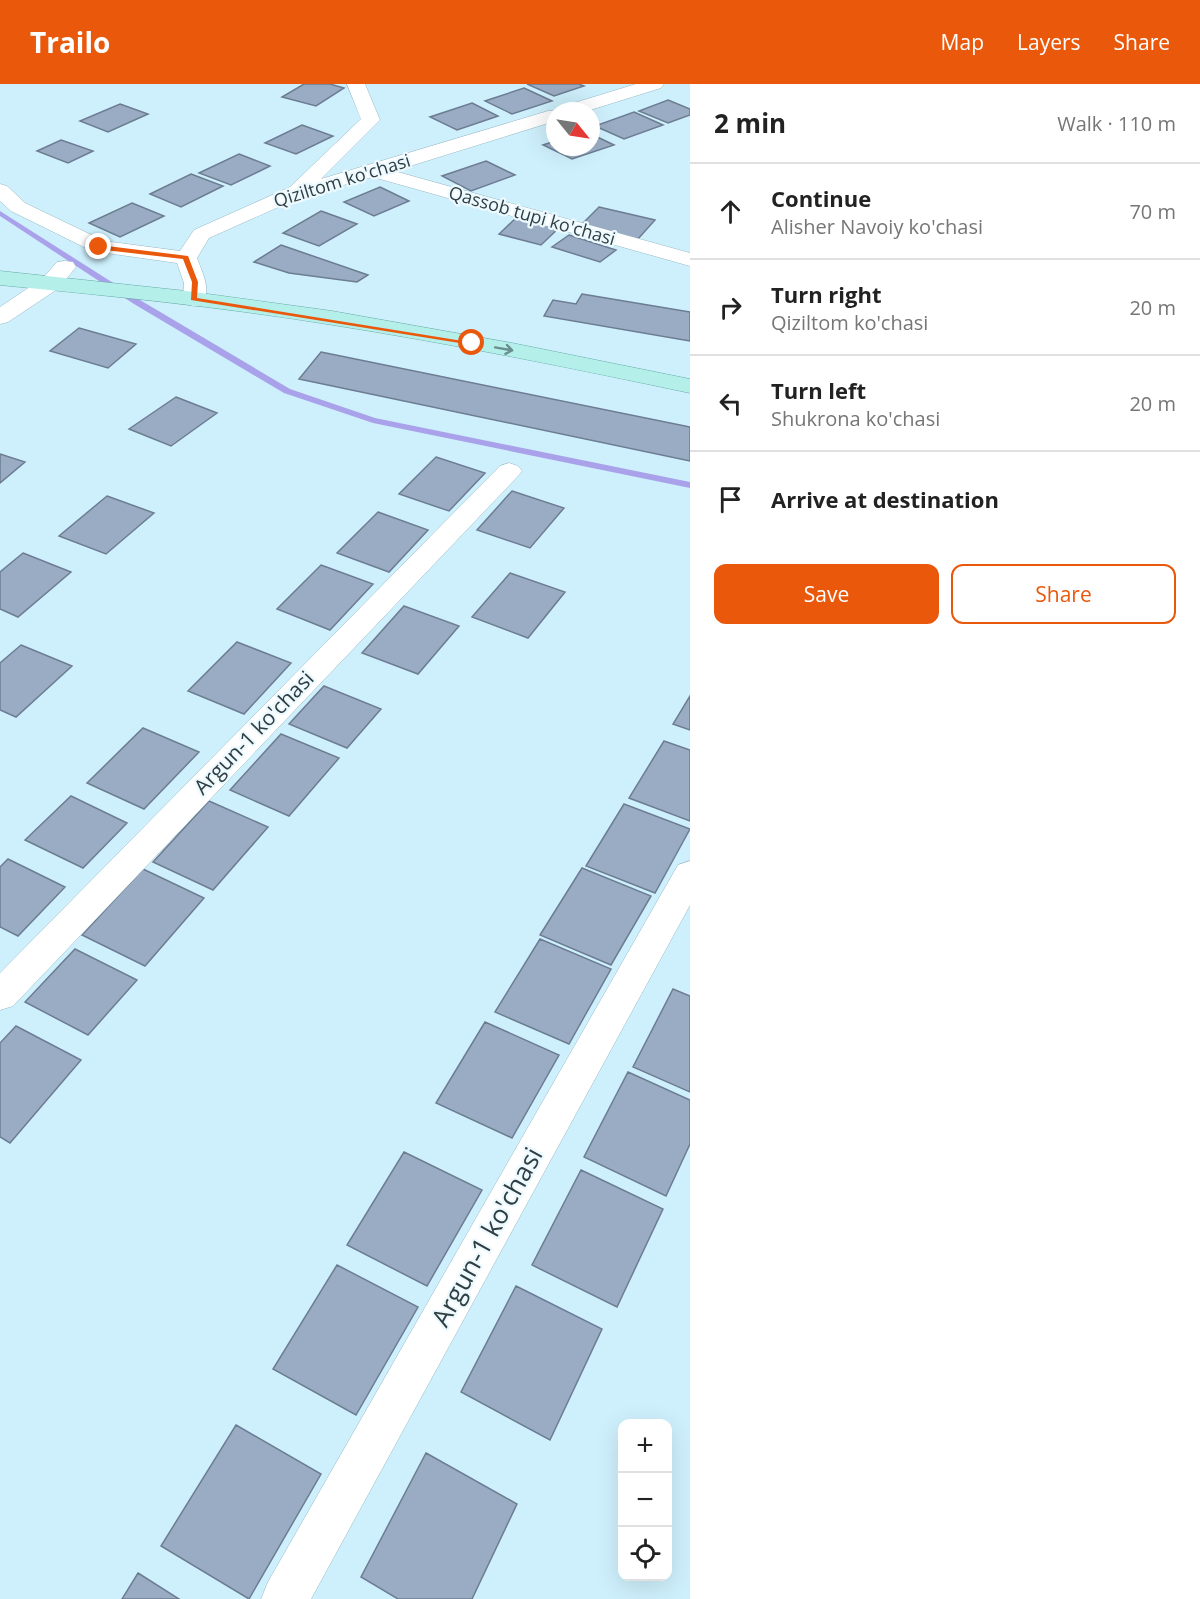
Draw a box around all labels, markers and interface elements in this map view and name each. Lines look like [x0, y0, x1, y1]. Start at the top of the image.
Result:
text: Trailo [30, 23, 110, 61]
text: Map [941, 28, 984, 56]
text: Layers [1017, 28, 1081, 56]
text: Share [1114, 28, 1170, 56]
north arrow [546, 102, 600, 156]
text: 2 min [714, 105, 786, 141]
text: Walk · 110 m [1057, 110, 1176, 137]
street label: Qiziltom ko'chasi [270, 148, 413, 212]
street label: Qassob tupi ko'chasi [446, 180, 618, 250]
text: Continue [771, 183, 871, 213]
icon: ahead [714, 195, 747, 228]
text: 70 m [1129, 198, 1176, 225]
text: Alisher Navoiy ko'chasi [771, 213, 983, 240]
route end [85, 233, 111, 259]
text: Turn right [771, 279, 882, 309]
icon: right [714, 291, 747, 324]
text: 20 m [1129, 294, 1176, 321]
text: Qiziltom ko'chasi [771, 309, 928, 336]
route start [458, 329, 484, 355]
one-way arrow [494, 344, 513, 355]
text: Turn left [771, 375, 866, 405]
icon: left [714, 387, 747, 420]
text: 20 m [1129, 390, 1176, 417]
text: Shukrona ko'chasi [771, 405, 940, 432]
icon: arrive [714, 483, 747, 516]
text: Arrive at destination [771, 484, 999, 514]
button: Save [714, 564, 939, 624]
button: Share [951, 564, 1176, 624]
street label: Argun-1 ko'chasi [187, 665, 319, 800]
street label: Argun-1 ko'chasi [422, 1140, 550, 1333]
map controls [618, 1419, 672, 1581]
button: + [618, 1419, 672, 1473]
button: − [618, 1473, 672, 1527]
button: locate [618, 1527, 672, 1581]

